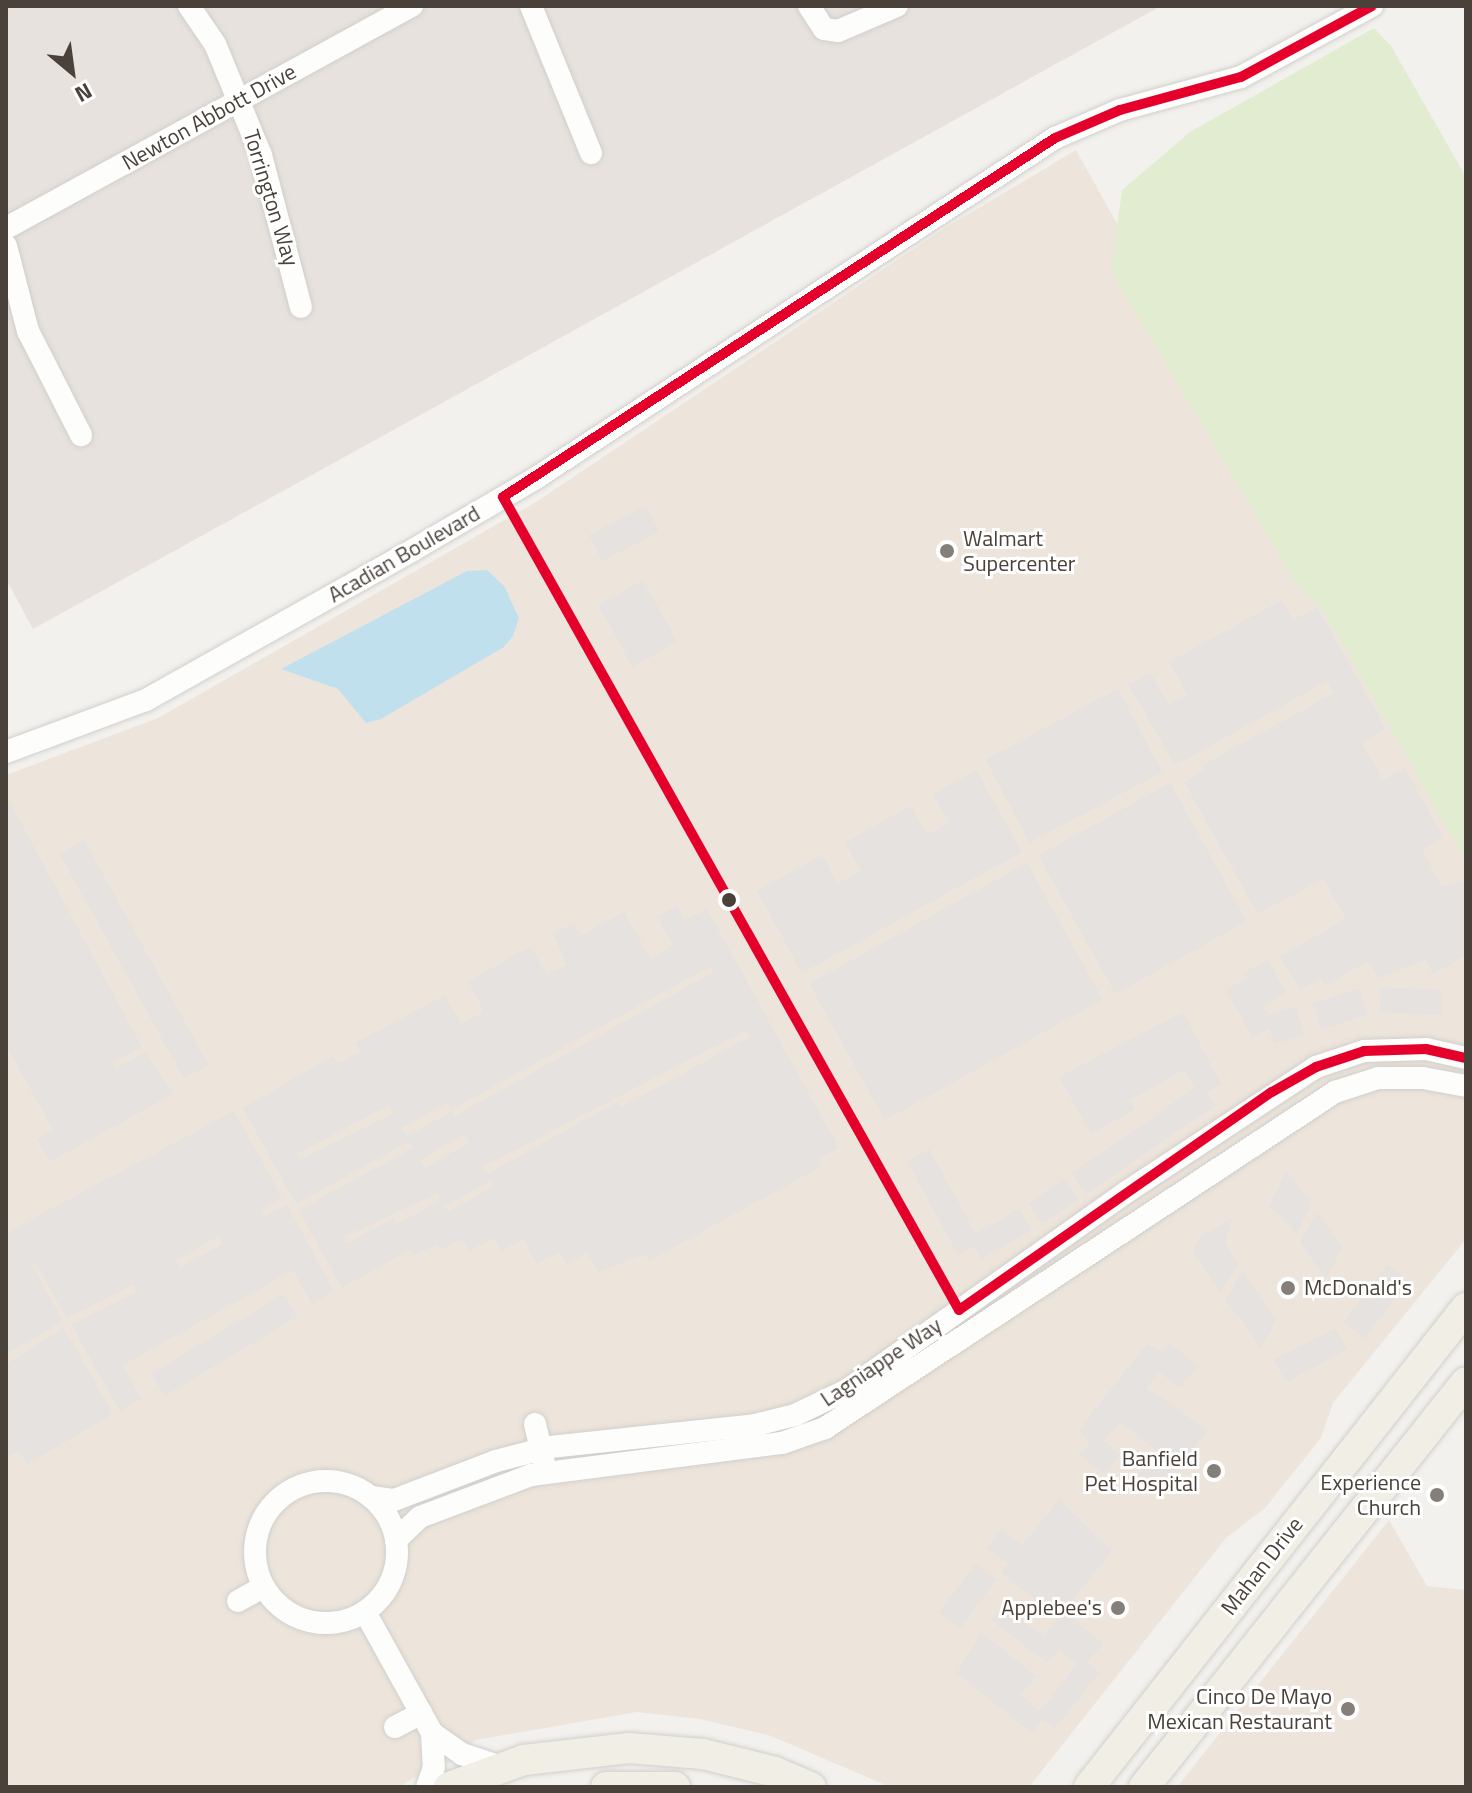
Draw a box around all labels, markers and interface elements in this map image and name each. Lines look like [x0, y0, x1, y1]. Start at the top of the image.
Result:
north arrow [32, 32, 112, 112]
street label: Newton Abbott Drive [117, 58, 301, 176]
text: N [69, 74, 99, 112]
street label: Torrington Way [238, 127, 304, 269]
street label: Acadian Boulevard [323, 500, 485, 608]
place label: Walmart Supercenter [963, 525, 1075, 576]
marker: Walmart Supercenter [938, 542, 956, 560]
unlabelled marker [721, 892, 737, 908]
place label: McDonald's [1304, 1275, 1412, 1301]
marker: McDonald's [1279, 1279, 1297, 1297]
street label: Lagniappe Way [815, 1312, 947, 1412]
place label: Banfield Pet Hospital [1085, 1445, 1198, 1496]
marker: Banfield Pet Hospital [1205, 1462, 1223, 1480]
place label: Experience Church [1320, 1469, 1421, 1520]
marker: Experience Church [1428, 1486, 1446, 1504]
street label: Mahan Drive [1216, 1512, 1308, 1620]
place label: Applebee's [1001, 1595, 1102, 1621]
marker: Applebee's [1109, 1599, 1127, 1617]
place label: Cinco De Mayo Mexican Restaurant [1147, 1683, 1332, 1734]
marker: Cinco De Mayo Mexican Restaurant [1339, 1700, 1357, 1718]

